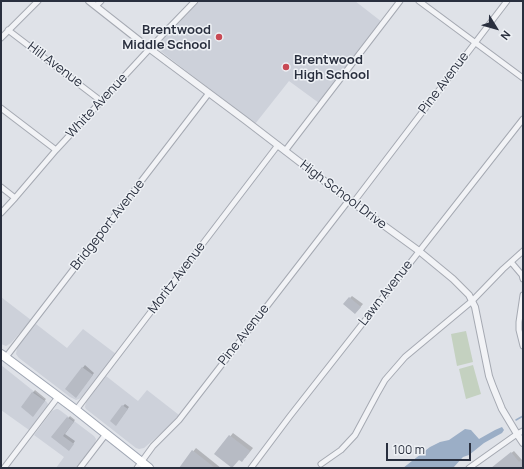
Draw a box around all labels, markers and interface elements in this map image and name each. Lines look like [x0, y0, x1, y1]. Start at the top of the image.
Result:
north arrow [476, 8, 516, 48]
place label: Brentwood Middle School [122, 22, 211, 53]
text: N [498, 28, 514, 43]
marker: Brentwood Middle School [214, 32, 224, 42]
street label: Hill Avenue [24, 39, 86, 91]
street label: Pine Avenue [416, 49, 472, 117]
place label: Brentwood High School [294, 52, 370, 83]
marker: Brentwood High School [281, 62, 291, 72]
street label: White Avenue [63, 70, 131, 142]
street label: High School Drive [297, 157, 389, 233]
street label: Bridgeport Avenue [68, 177, 148, 273]
street label: Moritz Avenue [145, 239, 209, 317]
street label: Lawn Avenue [356, 257, 416, 329]
street label: Pine Avenue [215, 301, 273, 369]
scale bar [388, 435, 473, 461]
text: 100 m [393, 441, 425, 458]

